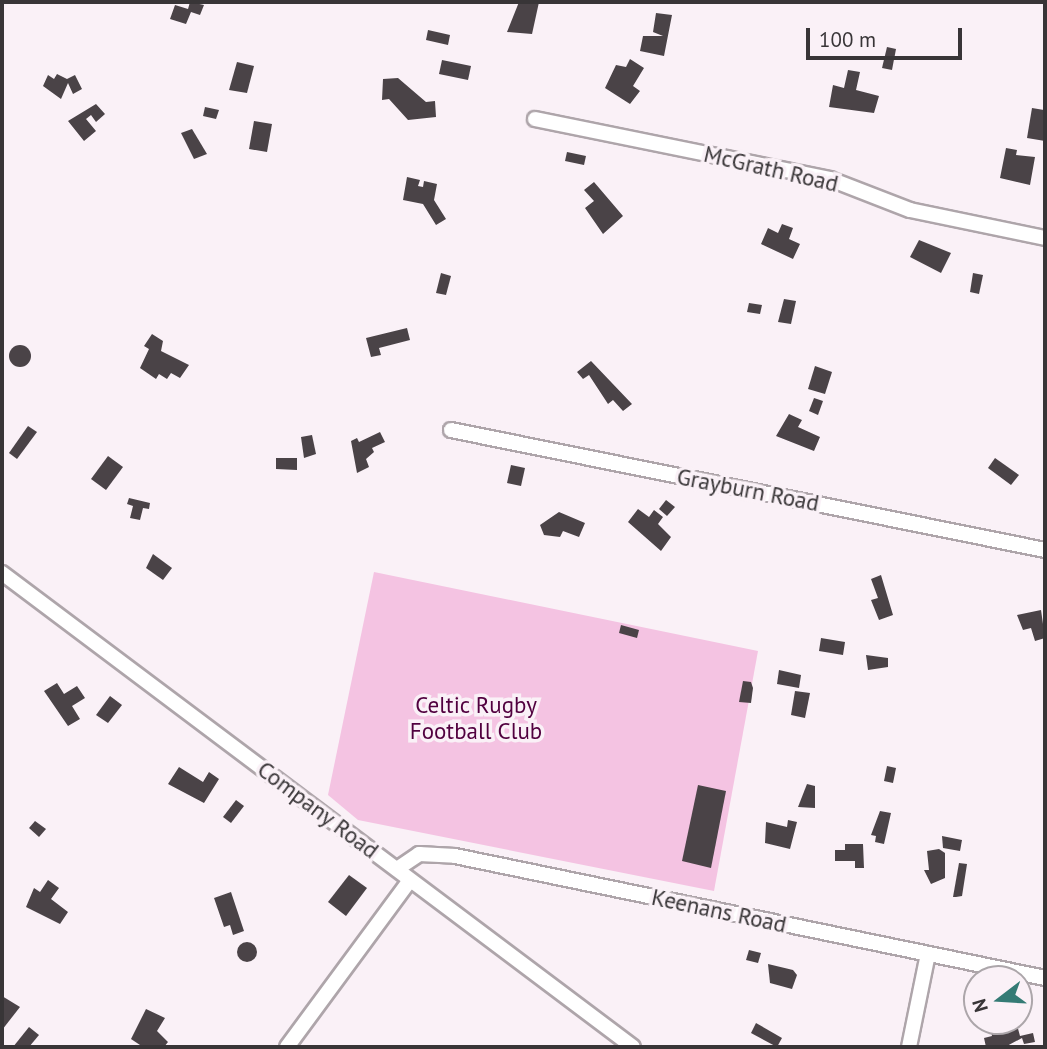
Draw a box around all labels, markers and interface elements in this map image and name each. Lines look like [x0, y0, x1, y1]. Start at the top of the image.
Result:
scale bar [809, 14, 965, 58]
text: 100 m [819, 26, 876, 53]
street label: McGrath Road [701, 140, 841, 198]
street label: Grayburn Road [675, 463, 821, 517]
park label: Celtic Rugby Football Club [410, 691, 542, 745]
street label: Company Road [252, 755, 384, 865]
street label: Keenans Road [649, 883, 789, 939]
north arrow [963, 965, 1033, 1035]
text: N [967, 996, 993, 1015]

